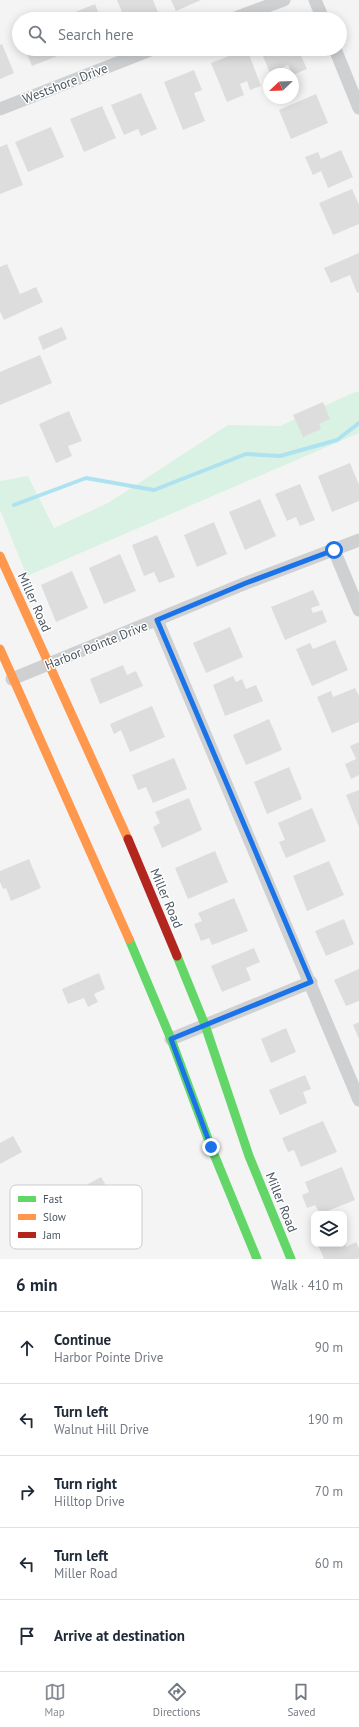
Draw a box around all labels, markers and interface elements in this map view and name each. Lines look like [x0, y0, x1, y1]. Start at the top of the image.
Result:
search box [12, 12, 347, 56]
icon: search [26, 23, 48, 45]
text: Search here [58, 25, 134, 44]
street label: Westshore Drive [20, 59, 110, 108]
north arrow [263, 68, 299, 104]
route start [325, 541, 343, 559]
street label: Miller Road [14, 570, 55, 635]
street label: Harbor Pointe Drive [42, 617, 150, 674]
street label: Miller Road [146, 866, 187, 931]
route end [202, 1138, 220, 1156]
street label: Miller Road [262, 1170, 301, 1235]
legend [10, 1185, 142, 1249]
text: Fast [43, 1192, 63, 1206]
text: Slow [43, 1210, 66, 1224]
map controls [311, 1211, 347, 1247]
button: layers [311, 1211, 347, 1247]
text: Jam [42, 1228, 61, 1242]
text: 6 min [16, 1274, 57, 1296]
text: Walk · 410 m [271, 1277, 343, 1294]
text: Continue [54, 1330, 111, 1349]
icon: ahead [16, 1337, 38, 1359]
text: 90 m [315, 1339, 343, 1356]
text: Harbor Pointe Drive [54, 1349, 163, 1366]
text: Turn left [54, 1402, 108, 1421]
icon: left [16, 1409, 38, 1431]
text: 190 m [308, 1411, 343, 1428]
text: Walnut Hill Drive [54, 1421, 149, 1438]
text: Turn right [54, 1474, 117, 1493]
icon: right [16, 1481, 38, 1503]
text: 70 m [315, 1483, 343, 1500]
text: Hilltop Drive [54, 1493, 125, 1510]
text: Turn left [54, 1546, 108, 1565]
icon: left [16, 1553, 38, 1575]
text: 60 m [315, 1555, 343, 1572]
text: Miller Road [54, 1565, 117, 1582]
icon: arrive [16, 1625, 38, 1647]
text: Arrive at destination [54, 1626, 185, 1645]
tab: Map [44, 1681, 66, 1719]
tab: Directions [153, 1681, 200, 1719]
tab: Saved [287, 1681, 315, 1719]

